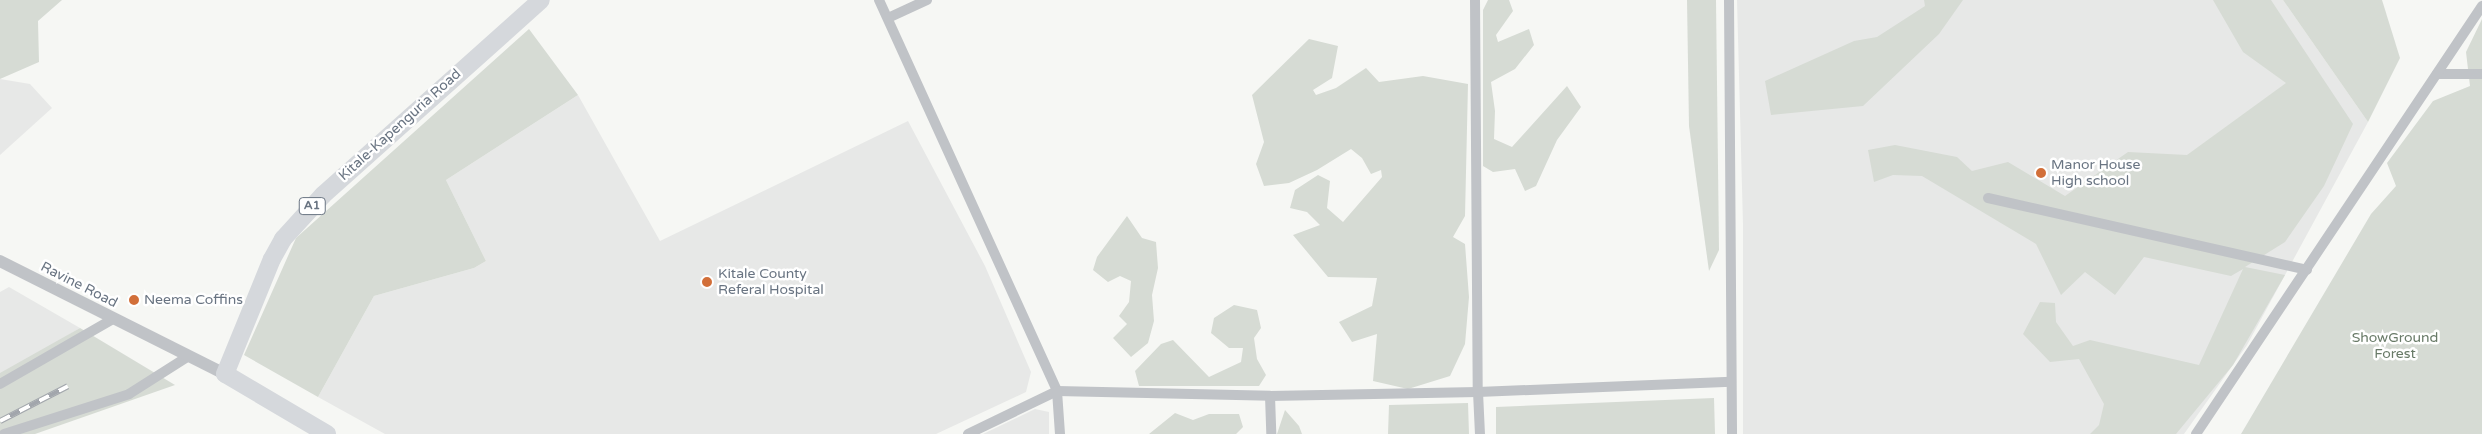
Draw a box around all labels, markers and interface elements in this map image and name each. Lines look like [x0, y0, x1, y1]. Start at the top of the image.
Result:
street label: Kitale-Kapenguria Road [335, 66, 465, 184]
place label: Manor House High school [2051, 157, 2140, 190]
marker: Manor House High school [2035, 167, 2047, 179]
road number: A1 [298, 197, 326, 216]
street label: Ravine Road [38, 258, 120, 312]
place label: Kitale County Referal Hospital [718, 266, 824, 298]
marker: Kitale County Referal Hospital [700, 275, 714, 289]
place label: Neema Coffins [144, 292, 243, 308]
marker: Neema Coffins [128, 294, 140, 306]
park label: ShowGround Forest [2352, 330, 2438, 362]

